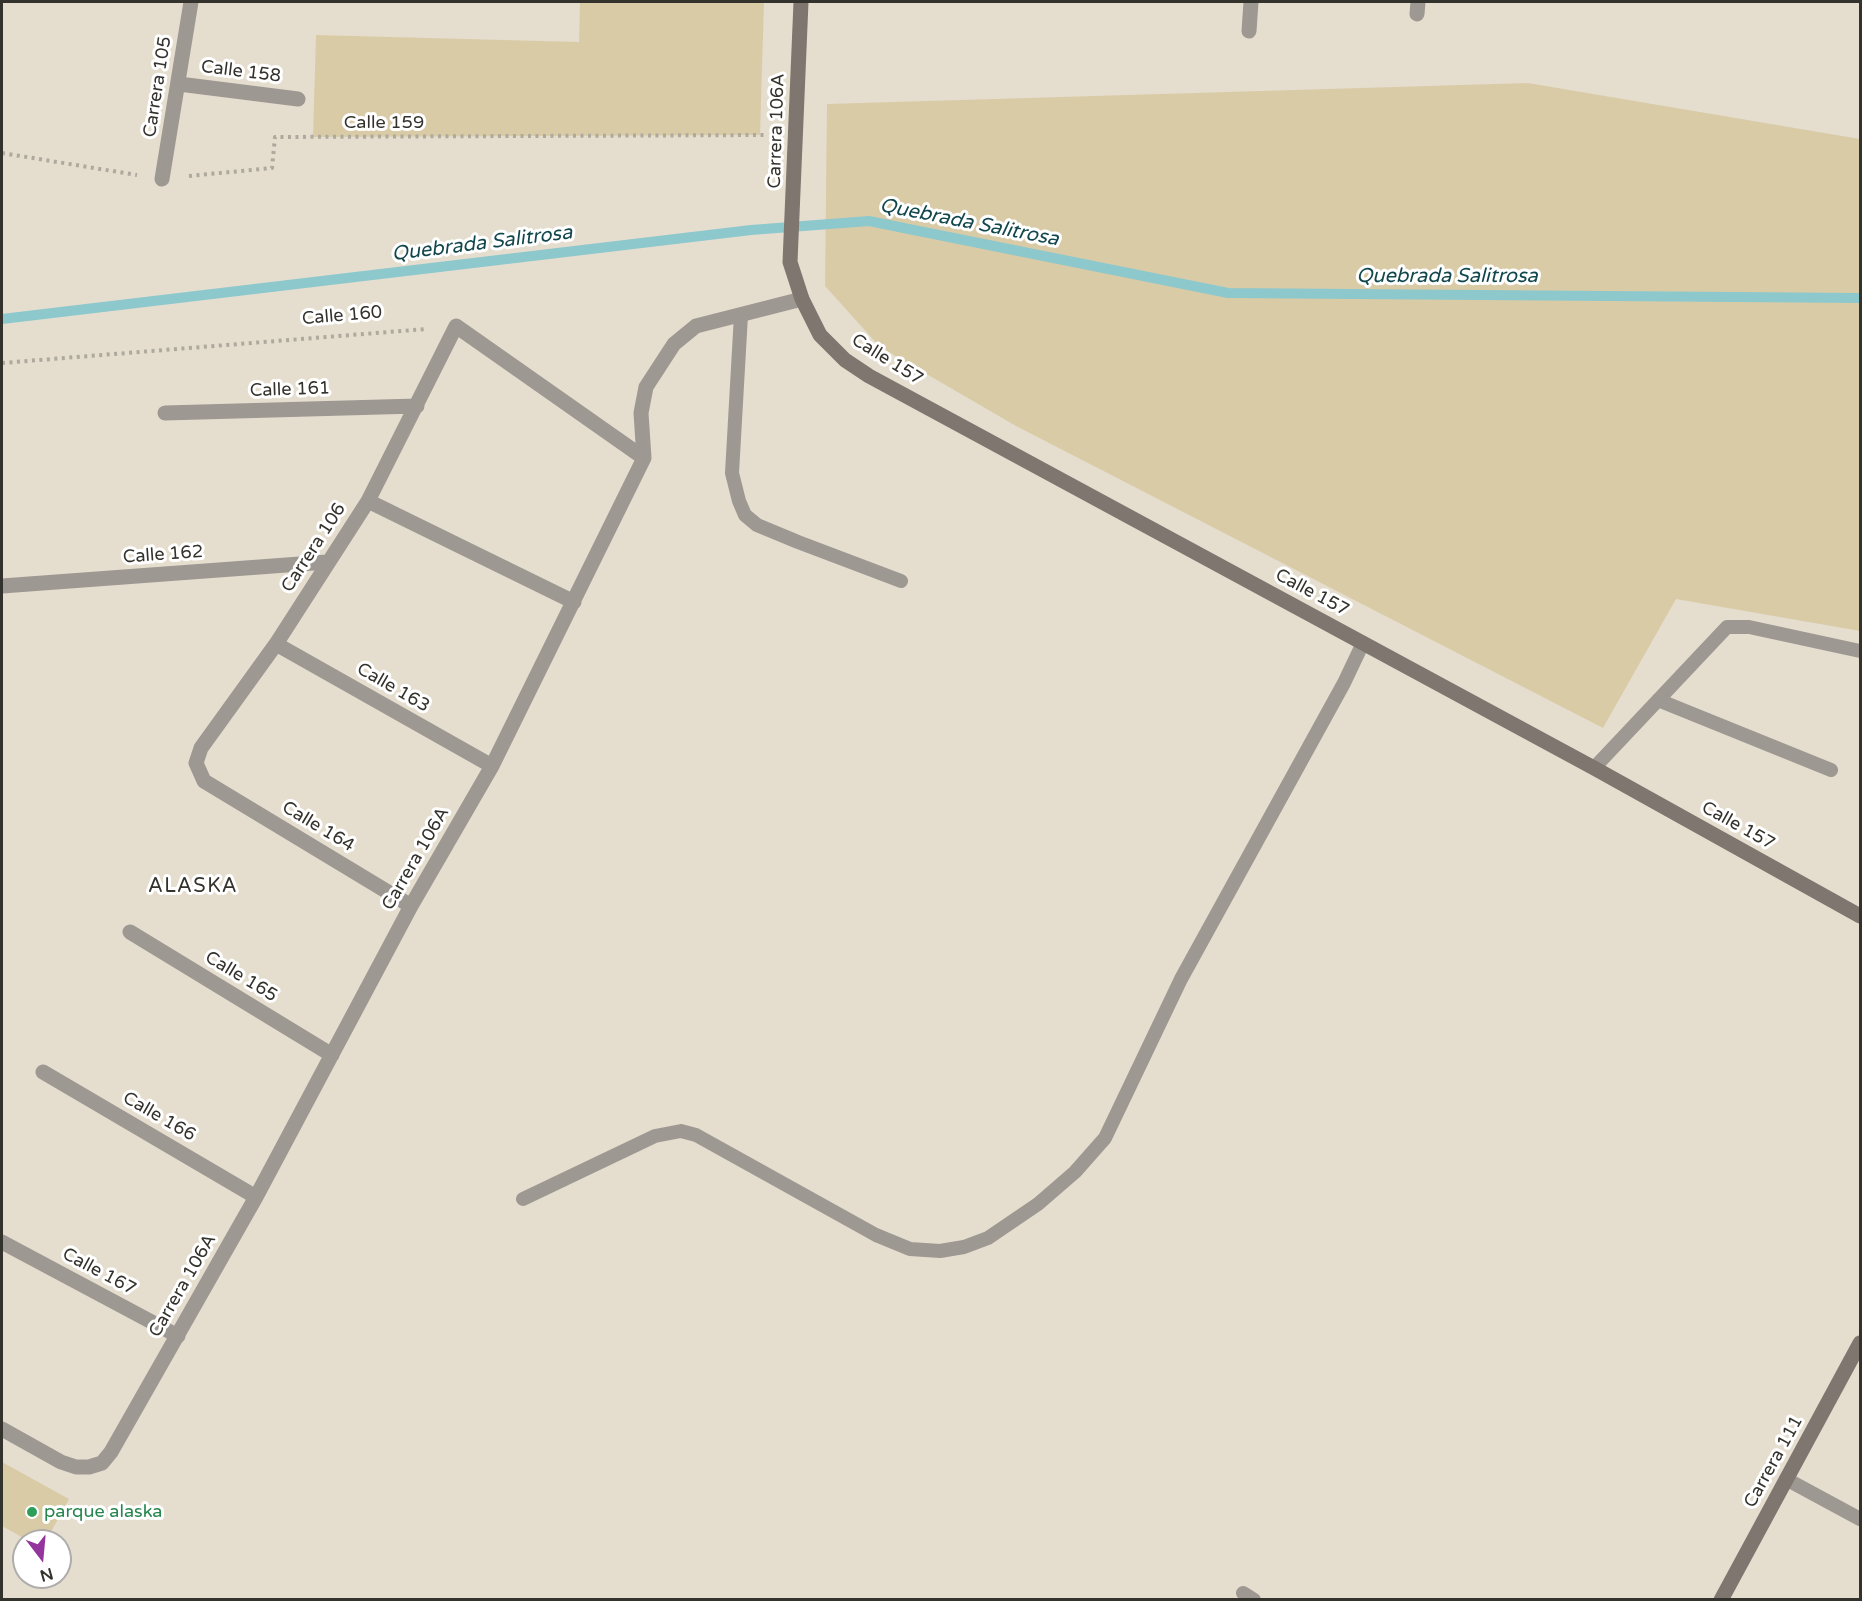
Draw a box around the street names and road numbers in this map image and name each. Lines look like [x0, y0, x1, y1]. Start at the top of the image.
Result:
street label: Carrera 105 [139, 35, 177, 139]
street label: Calle 158 [200, 56, 282, 88]
street label: Carrera 106A [764, 73, 790, 189]
street label: Calle 159 [344, 112, 424, 134]
street label: Calle 160 [301, 302, 383, 330]
street label: Calle 157 [847, 330, 927, 390]
street label: Calle 161 [249, 378, 331, 402]
street label: Carrera 106 [277, 499, 351, 597]
street label: Calle 162 [122, 541, 204, 569]
street label: Calle 157 [1271, 565, 1353, 621]
street label: Calle 163 [353, 659, 433, 717]
street label: Calle 164 [278, 797, 358, 857]
street label: Calle 157 [1698, 797, 1778, 855]
street label: Carrera 106A [378, 804, 454, 914]
street label: Calle 165 [201, 947, 281, 1007]
street label: Calle 166 [119, 1088, 199, 1146]
street label: Carrera 106A [145, 1231, 221, 1341]
street label: Calle 167 [58, 1244, 140, 1300]
street label: Carrera 111 [1740, 1412, 1808, 1512]

